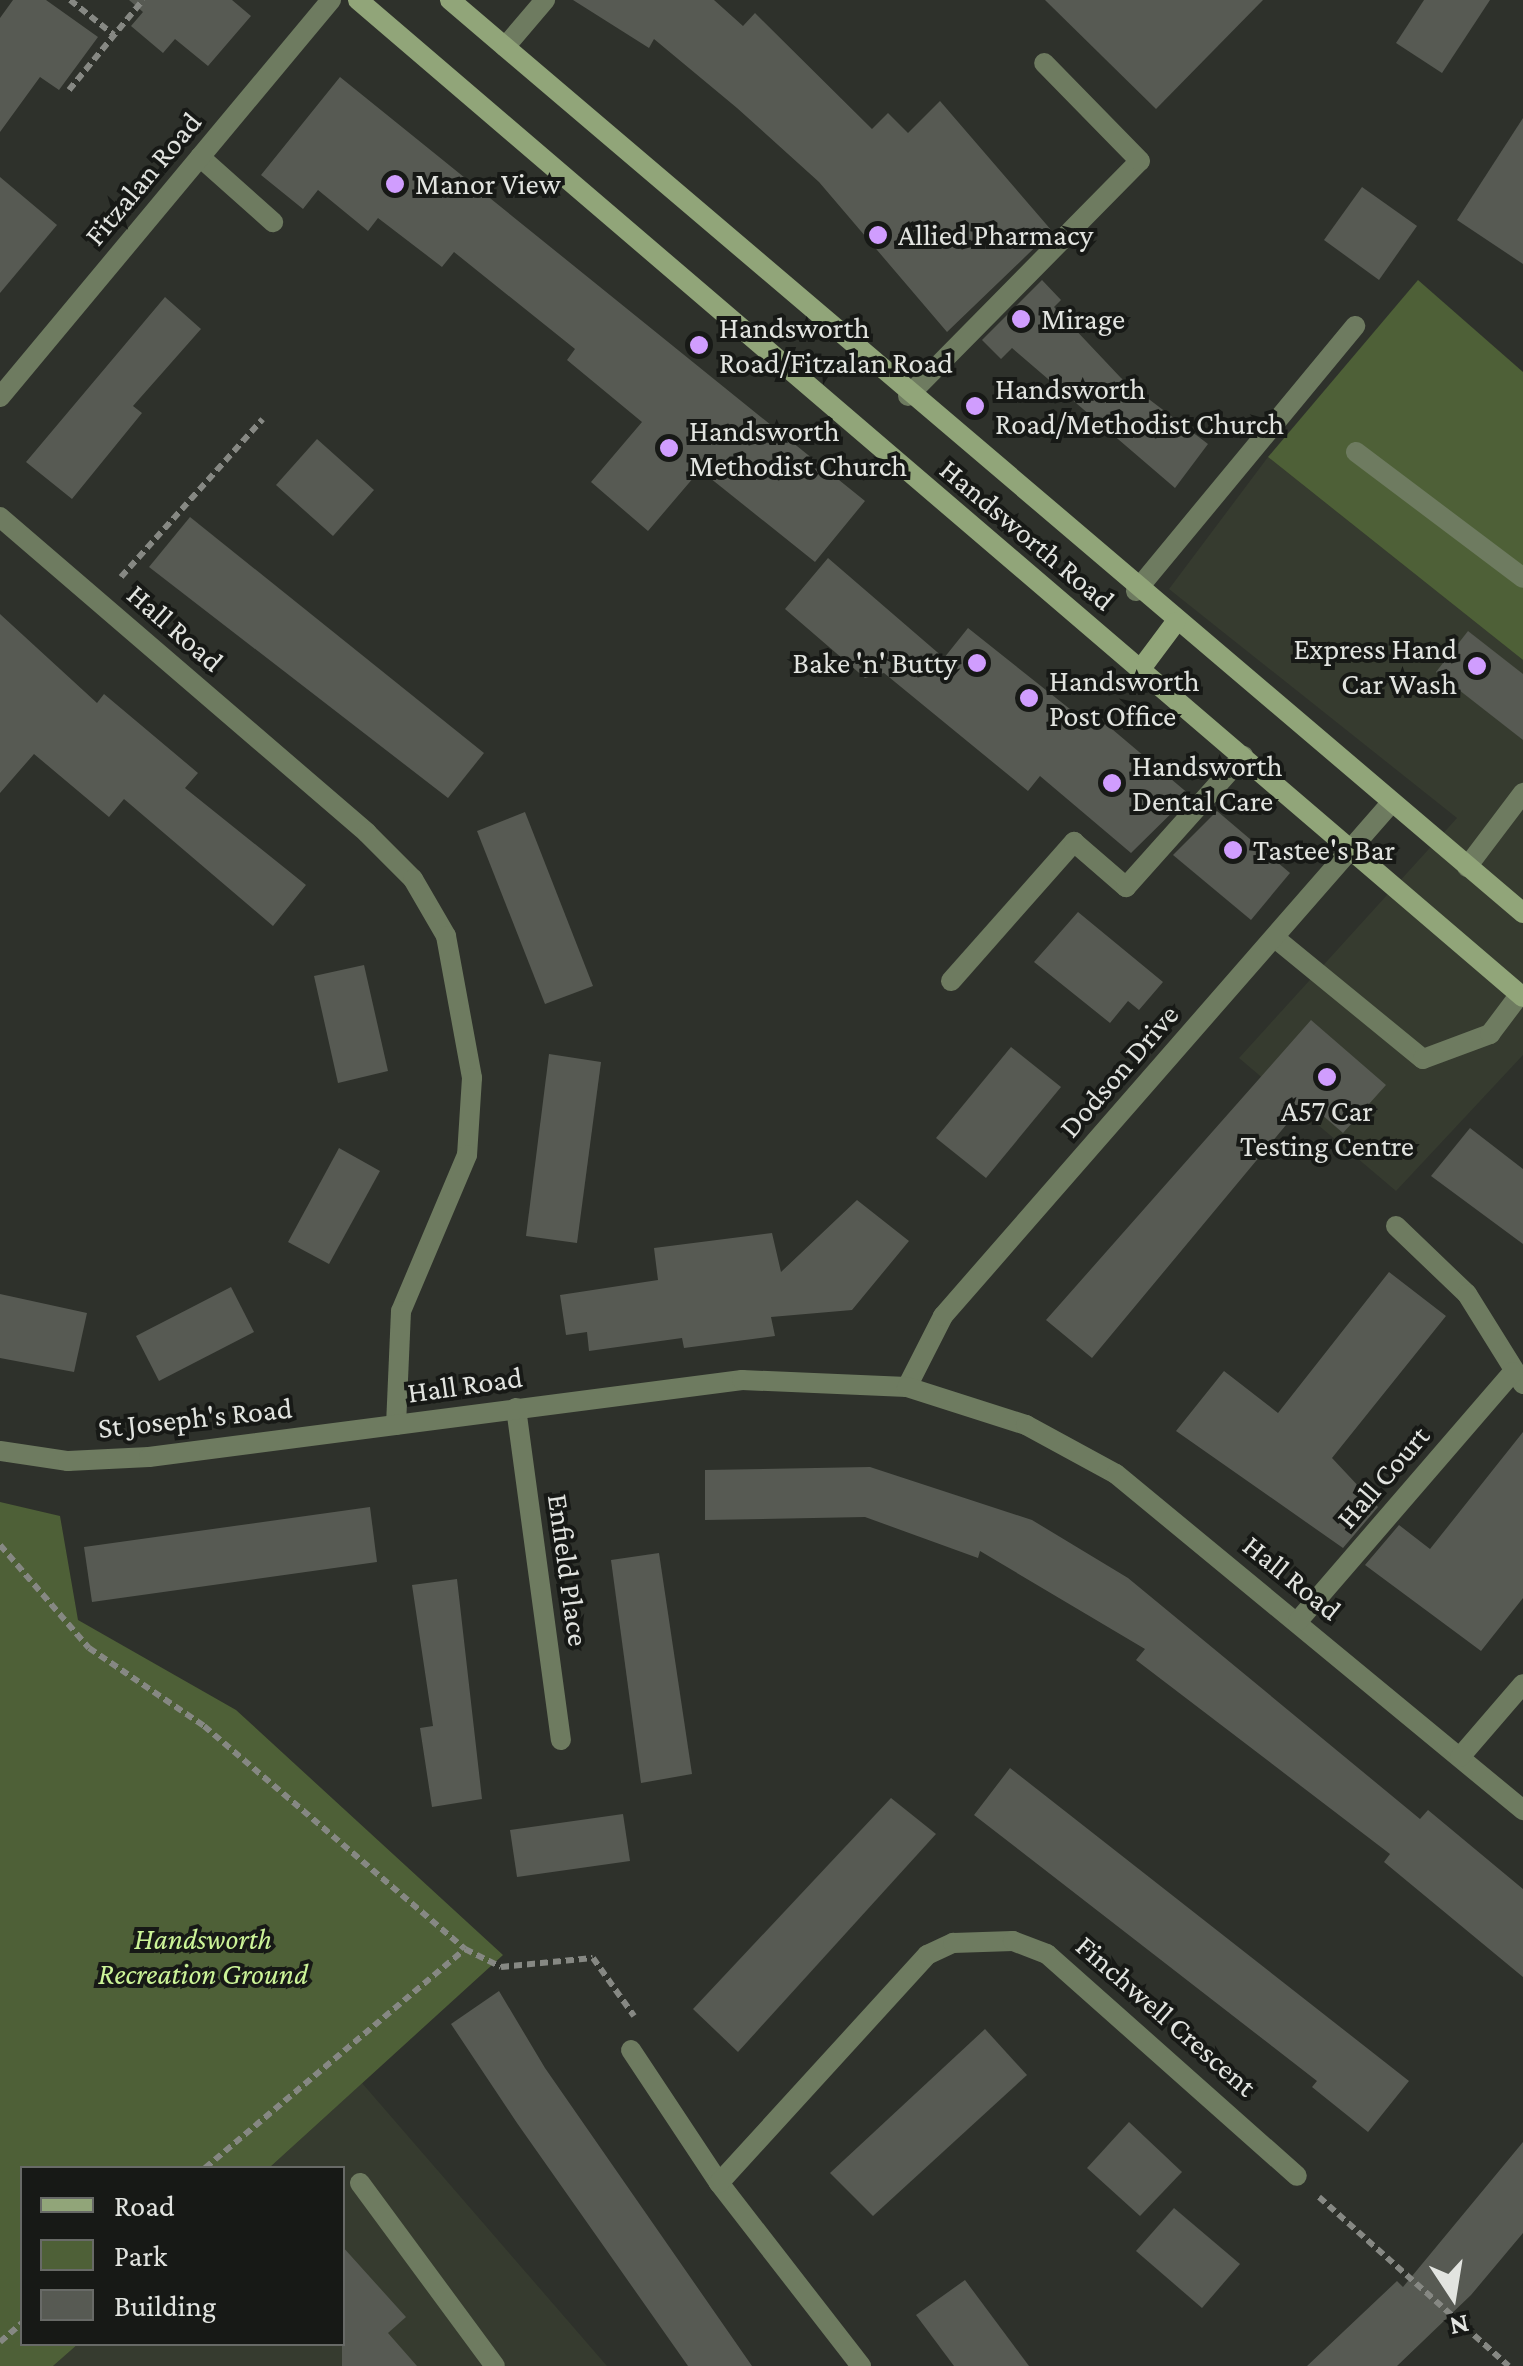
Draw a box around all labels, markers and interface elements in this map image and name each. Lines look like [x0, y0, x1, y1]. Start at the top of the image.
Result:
street label: Fitzalan Road [77, 105, 209, 253]
place label: Manor View [415, 166, 561, 202]
marker: Manor View [384, 173, 406, 195]
place label: Allied Pharmacy [898, 217, 1093, 253]
marker: Allied Pharmacy [867, 224, 889, 246]
place label: Mirage [1041, 301, 1125, 337]
marker: Mirage [1010, 308, 1032, 330]
place label: Handsworth Road/Fitzalan Road [719, 310, 953, 380]
marker: Handsworth Road/Fitzalan Road [688, 334, 710, 356]
place label: Handsworth Road/Methodist Church [995, 371, 1284, 442]
marker: Handsworth Road/Methodist Church [964, 395, 986, 417]
place label: Handsworth Methodist Church [689, 413, 907, 484]
marker: Handsworth Methodist Church [658, 437, 680, 459]
street label: Handsworth Road [932, 451, 1122, 619]
street label: Hall Road [120, 576, 230, 680]
place label: Express Hand Car Wash [1294, 631, 1457, 702]
place label: Bake 'n' Butty [793, 645, 957, 681]
marker: Bake 'n' Butty [966, 652, 988, 674]
marker: Express Hand Car Wash [1466, 655, 1488, 677]
place label: Handsworth Post Office [1049, 663, 1199, 734]
marker: Handsworth Post Office [1018, 687, 1040, 709]
place label: Handsworth Dental Care [1132, 748, 1282, 818]
marker: Handsworth Dental Care [1101, 772, 1123, 794]
place label: Tastee's Bar [1253, 832, 1395, 868]
marker: Tastee's Bar [1222, 839, 1244, 861]
street label: Dodson Drive [1052, 997, 1186, 1145]
marker: A57 Car Testing Centre [1316, 1066, 1338, 1088]
place label: A57 Car Testing Centre [1240, 1093, 1414, 1164]
street label: Hall Road [405, 1359, 525, 1411]
street label: St Joseph's Road [96, 1390, 294, 1446]
street label: Hall Court [1329, 1418, 1437, 1536]
street label: Enfield Place [540, 1492, 596, 1648]
street label: Hall Road [1236, 1528, 1348, 1628]
park label: Handsworth Recreation Ground [98, 1921, 308, 1992]
street label: Finchwell Crescent [1068, 1928, 1264, 2104]
legend [20, 2166, 345, 2346]
text: Road [114, 2189, 175, 2222]
text: Park [114, 2239, 167, 2272]
north arrow [1403, 2246, 1503, 2346]
text: Building [114, 2289, 216, 2322]
text: N [1447, 2309, 1472, 2343]

